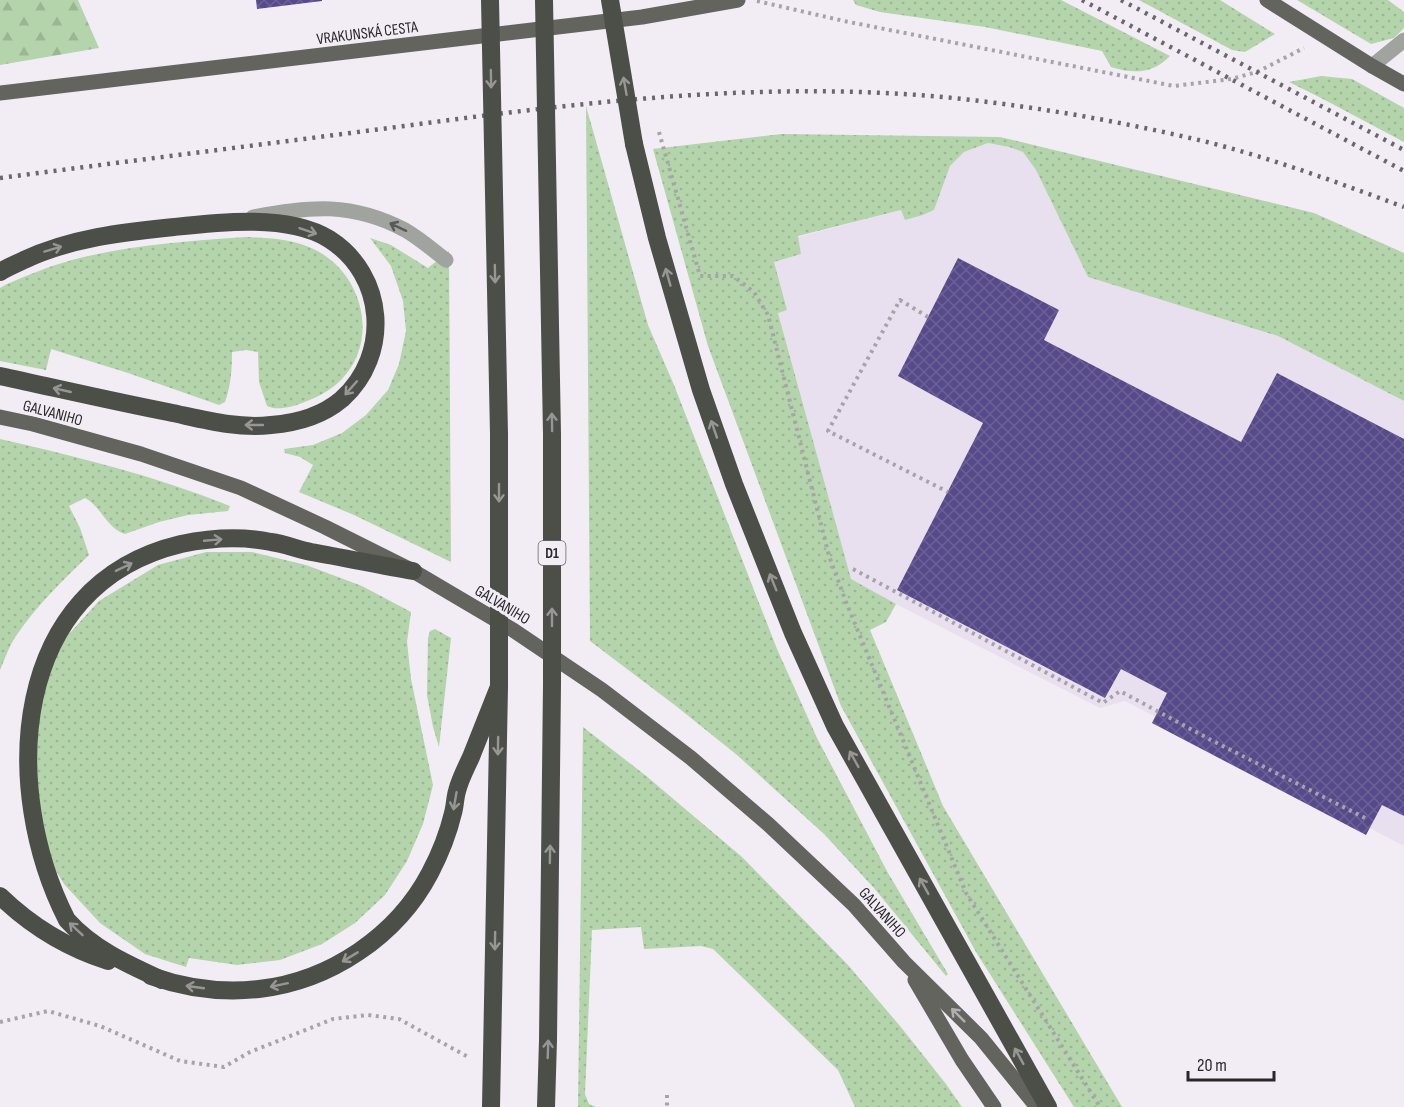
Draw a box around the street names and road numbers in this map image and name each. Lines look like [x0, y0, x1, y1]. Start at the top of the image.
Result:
street label: VRAKUNSKÁ CESTA [315, 18, 419, 49]
street label: GALVANIHO [21, 396, 85, 431]
road number: D1 [538, 541, 566, 565]
street label: GALVANIHO [471, 581, 533, 629]
street label: GALVANIHO [854, 884, 909, 942]

